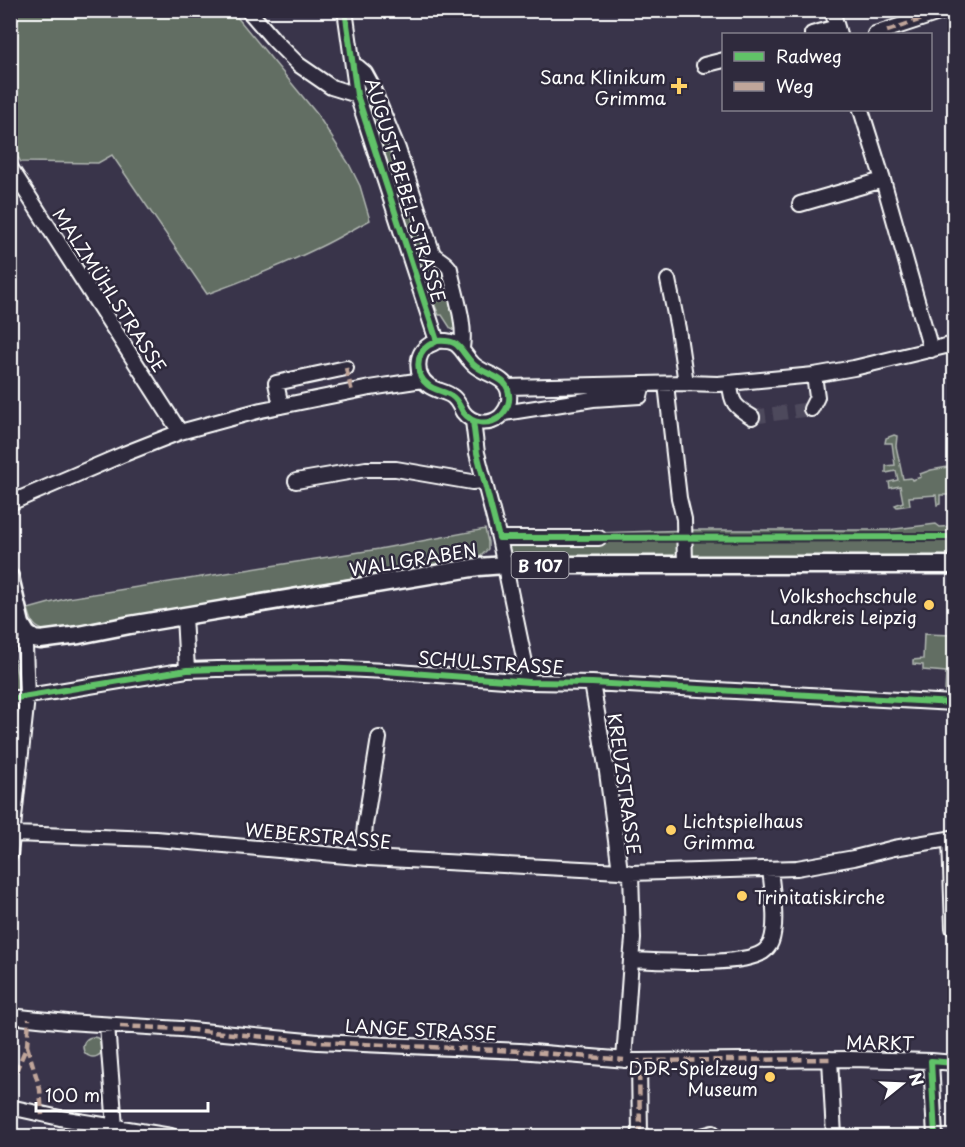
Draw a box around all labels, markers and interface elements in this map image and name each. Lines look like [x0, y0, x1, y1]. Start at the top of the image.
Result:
legend [722, 33, 932, 111]
text: Radweg [776, 42, 842, 69]
place label: Sana Klinikum Grimma [540, 63, 667, 111]
text: Weg [776, 72, 814, 99]
street label: AUGUST-BEBEL-STRASSE [359, 74, 453, 306]
marker: Sana Klinikum Grimma [670, 77, 688, 95]
street label: MALZMÜHLSTRASSE [47, 202, 173, 378]
street label: WALLGRABEN [347, 536, 479, 582]
road number: B 107 [512, 552, 568, 578]
place label: Volkshochschule Landkreis Leipzig [770, 582, 917, 630]
marker: Volkshochschule Landkreis Leipzig [922, 598, 936, 612]
street label: SCHULSTRASSE [417, 643, 565, 681]
street label: KREUZSTRASSE [602, 711, 648, 857]
place label: Lichtspielhaus Grimma [683, 807, 803, 855]
street label: WEBERSTRASSE [244, 815, 392, 855]
marker: Lichtspielhaus Grimma [664, 823, 678, 837]
place label: Trinitatiskirche [754, 883, 885, 910]
marker: Trinitatiskirche [735, 889, 749, 903]
street label: LANGE STRASSE [344, 1012, 498, 1046]
street label: MARKT [846, 1028, 915, 1056]
place label: DDR-Spielzeug Museum [628, 1054, 758, 1102]
north arrow [872, 1054, 932, 1114]
text: N [904, 1069, 931, 1089]
marker: DDR-Spielzeug Museum [763, 1070, 777, 1084]
scale bar [36, 1075, 208, 1113]
text: 100 m [45, 1081, 100, 1108]

